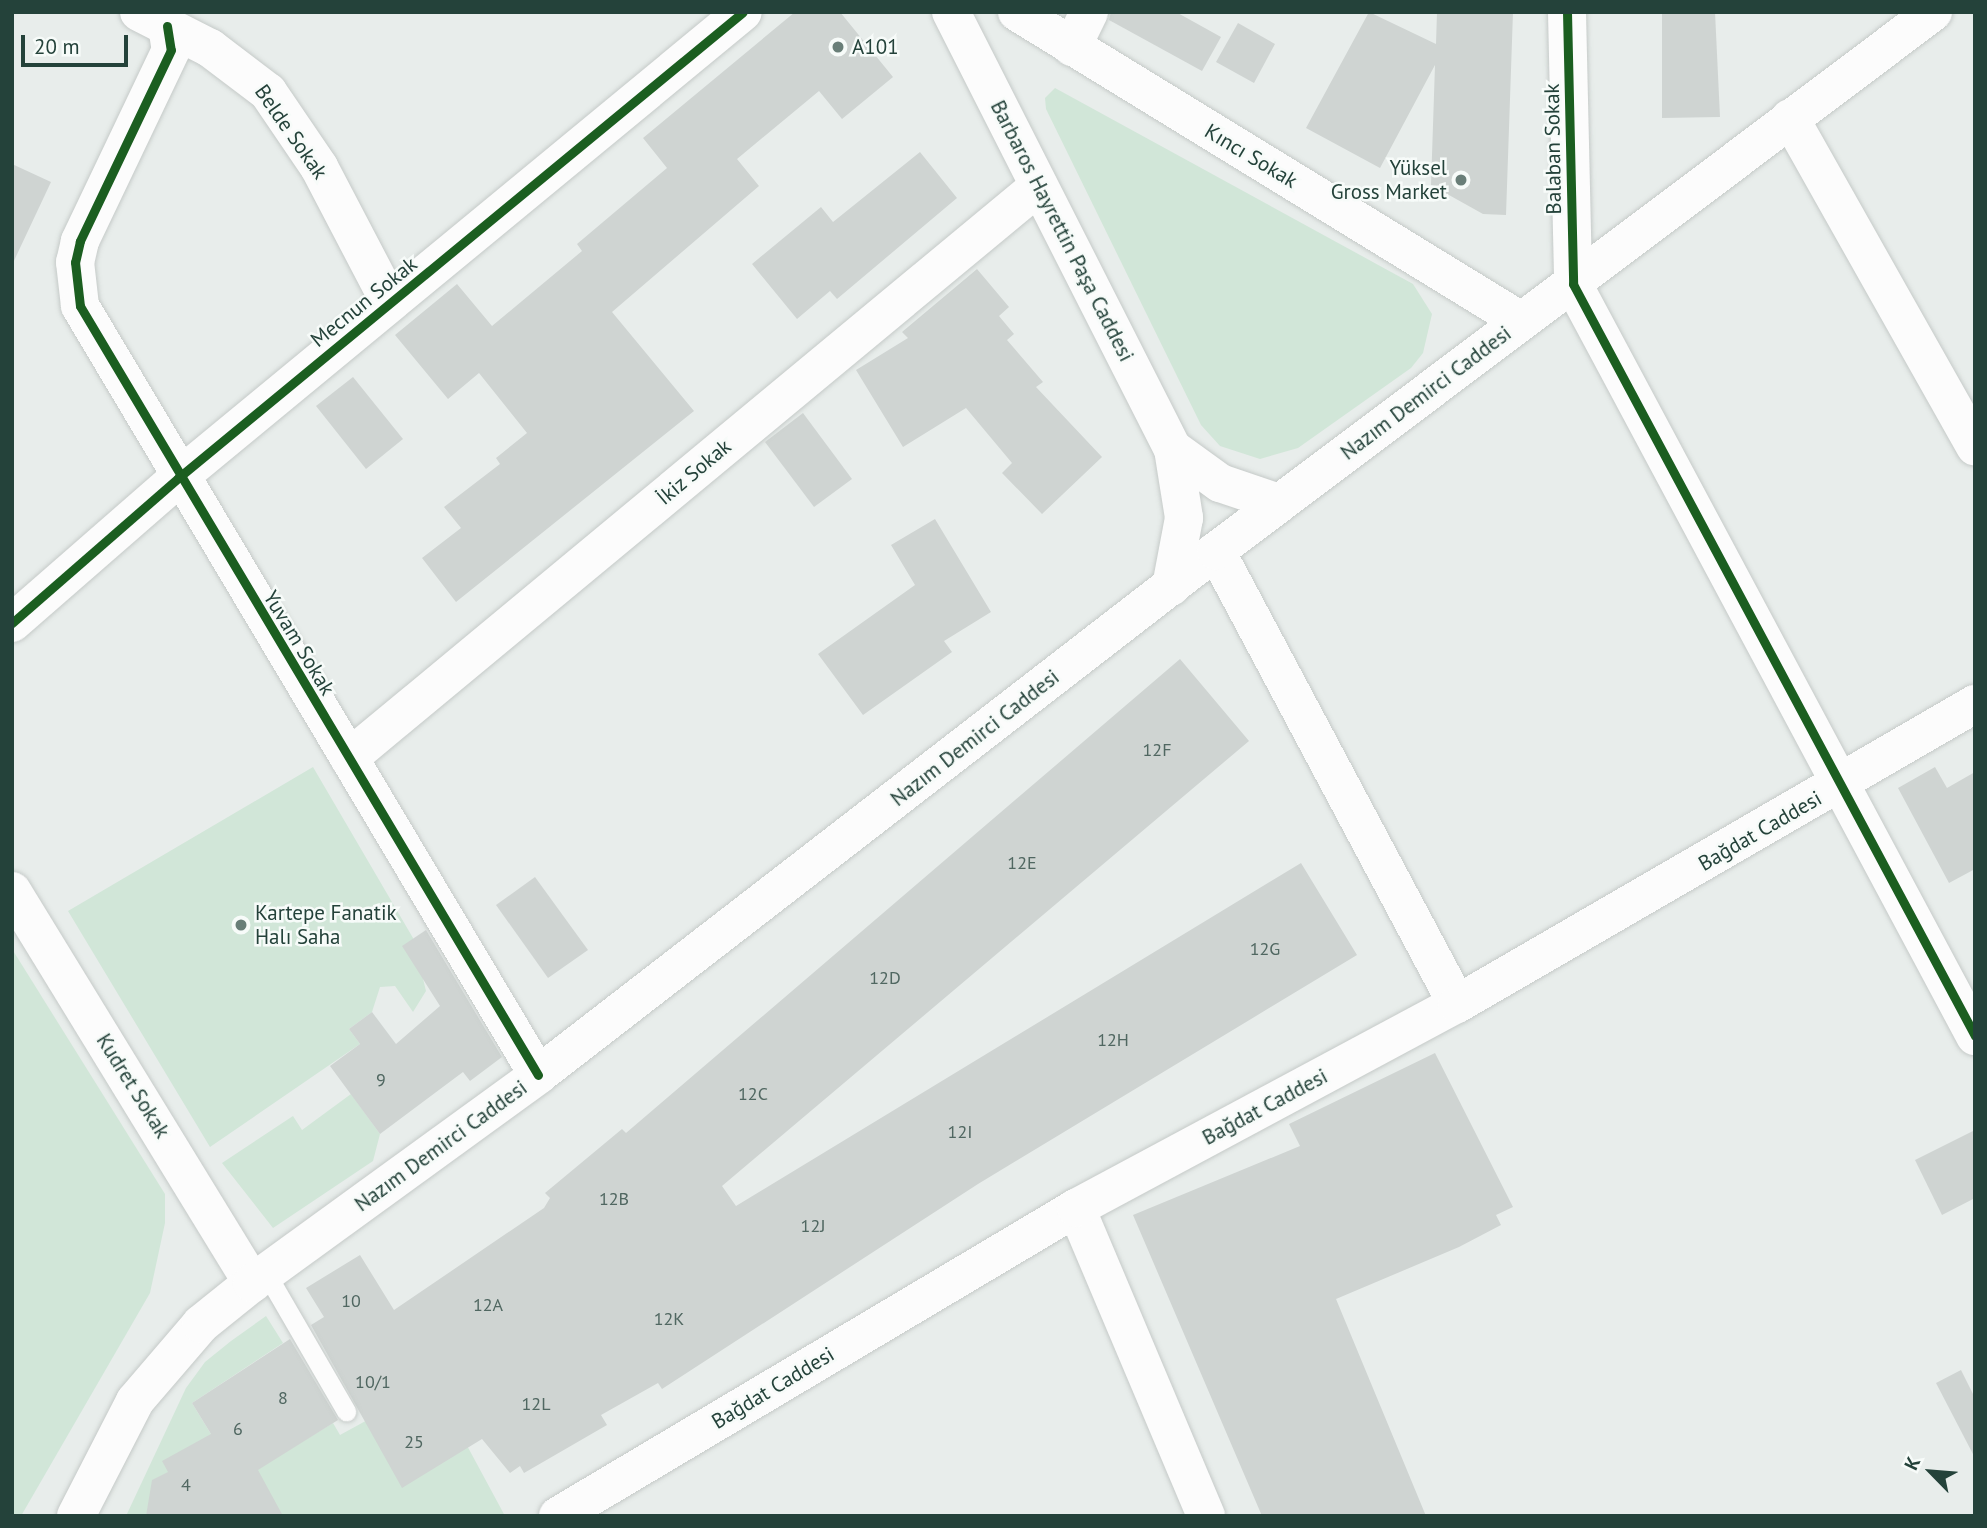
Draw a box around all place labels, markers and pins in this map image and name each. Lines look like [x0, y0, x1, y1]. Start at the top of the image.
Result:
place label: A101 [852, 34, 899, 60]
marker: A101 [830, 39, 846, 55]
place label: Yüksel Gross Market [1331, 155, 1447, 205]
marker: Yüksel Gross Market [1453, 172, 1469, 188]
place label: Kartepe Fanatik Halı Saha [255, 900, 397, 950]
marker: Kartepe Fanatik Halı Saha [233, 917, 249, 933]

